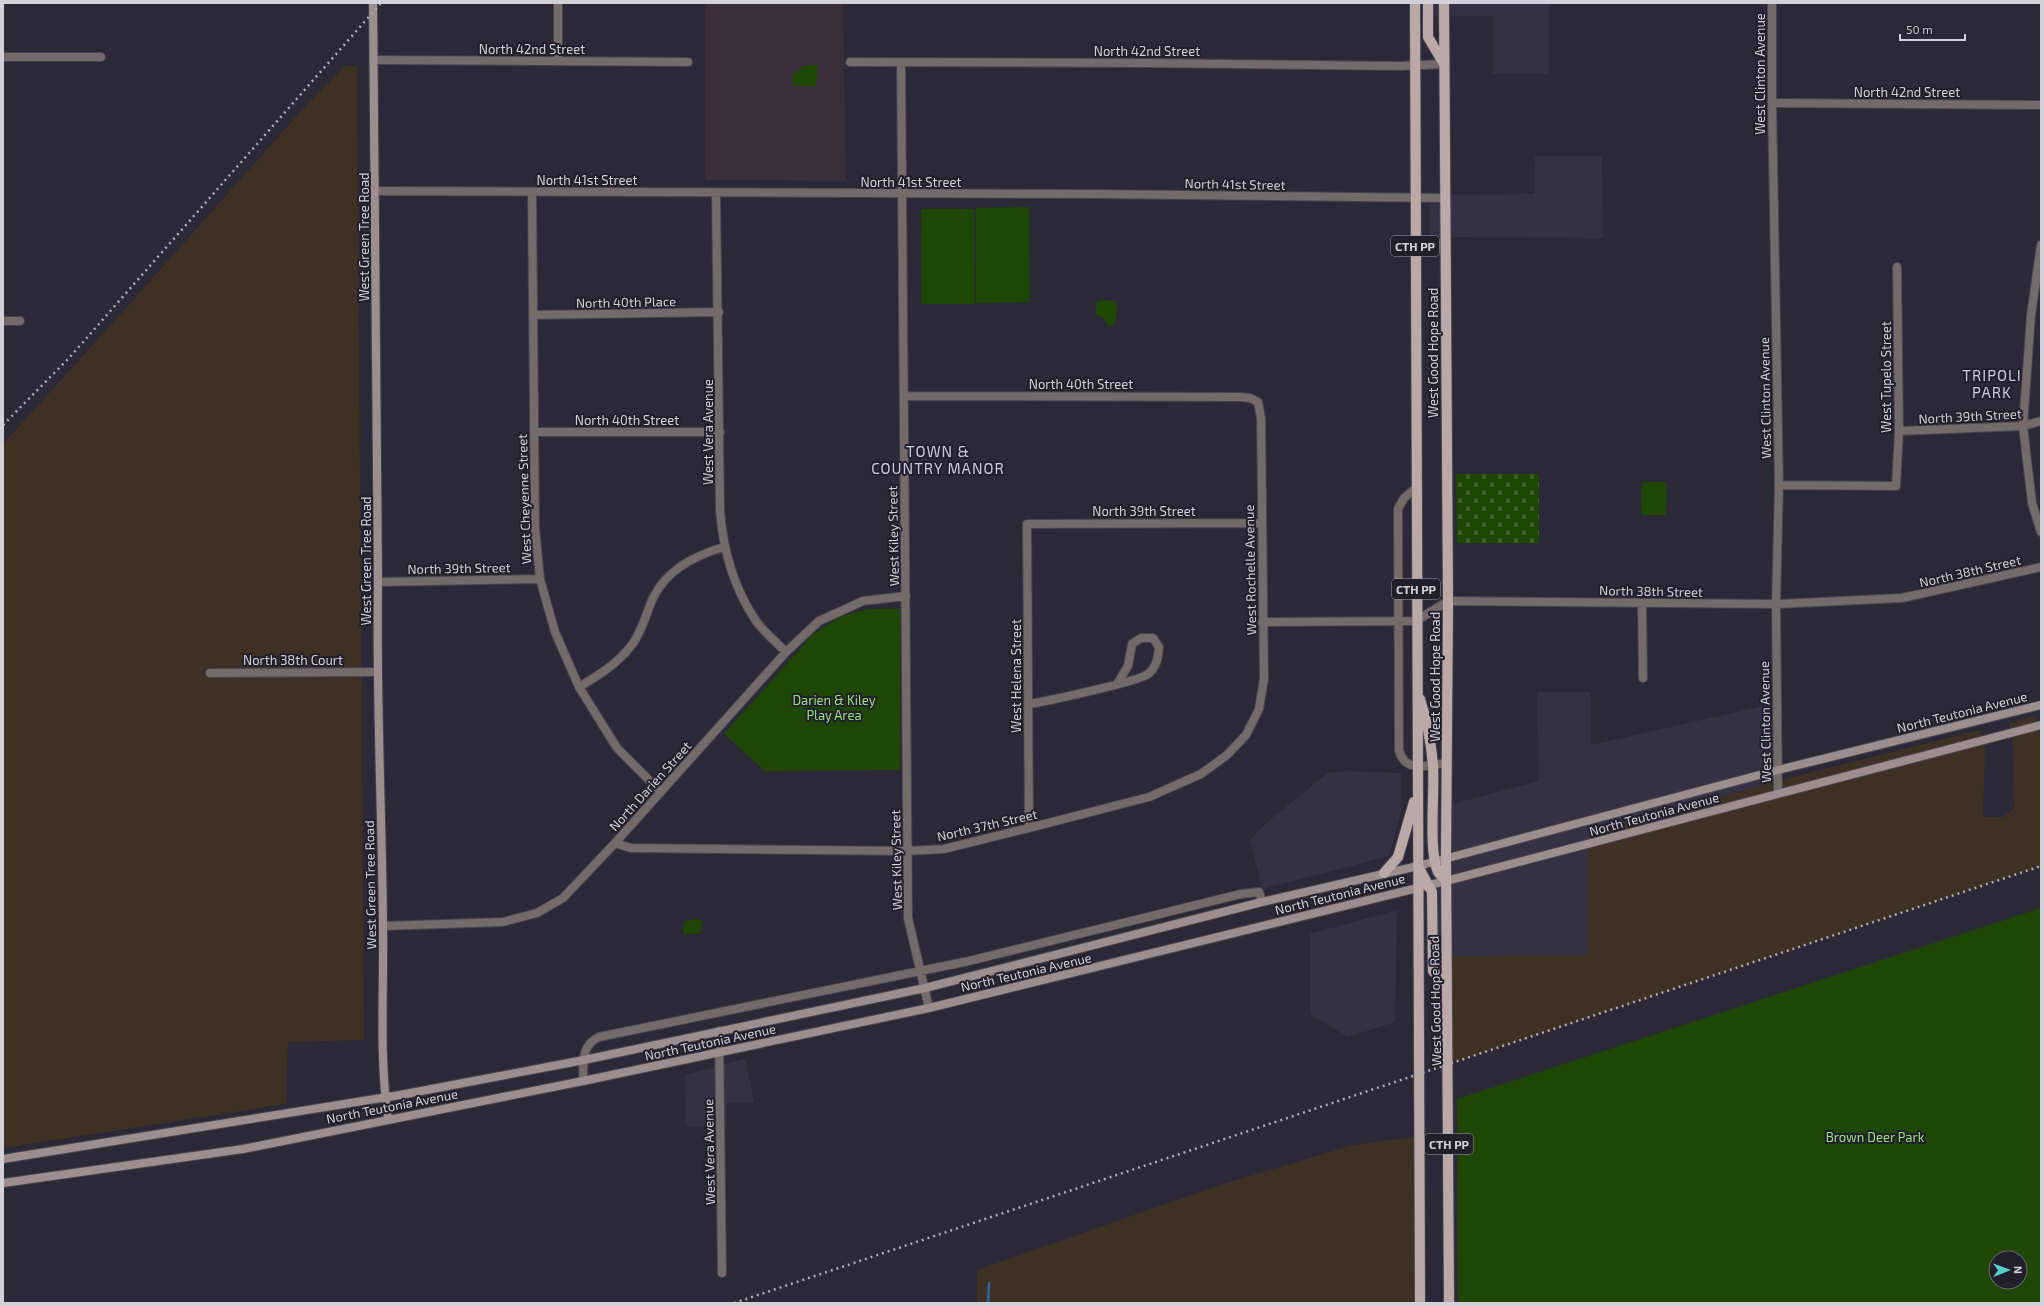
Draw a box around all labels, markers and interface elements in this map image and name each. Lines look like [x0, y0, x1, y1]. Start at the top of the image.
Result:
street label: West Clinton Avenue [1752, 13, 1768, 135]
scale bar [1900, 16, 1965, 42]
text: 50 m [1906, 22, 1933, 36]
street label: North 42nd Street [479, 41, 585, 57]
street label: North 42nd Street [1094, 43, 1200, 59]
street label: North 42nd Street [1854, 84, 1960, 100]
street label: West Green Tree Road [356, 172, 372, 302]
street label: North 41st Street [537, 172, 638, 188]
street label: North 41st Street [861, 174, 962, 190]
street label: North 41st Street [1184, 175, 1286, 193]
road number: CTH PP [1391, 236, 1439, 256]
street label: West Good Hope Road [1425, 288, 1441, 418]
street label: North 40th Place [576, 293, 676, 311]
street label: West Tupelo Street [1878, 321, 1894, 433]
street label: West Clinton Avenue [1756, 337, 1774, 459]
district label: TRIPOLI PARK [1962, 366, 2022, 401]
street label: North 40th Street [1029, 376, 1133, 392]
street label: West Vera Avenue [700, 379, 716, 485]
street label: North 39th Street [1918, 405, 2022, 427]
street label: North 40th Street [575, 412, 679, 428]
street label: West Cheyenne Street [514, 434, 534, 564]
district label: TOWN & COUNTRY MANOR [871, 442, 1005, 477]
street label: West Kiley Street [884, 485, 902, 587]
street label: West Green Tree Road [358, 496, 374, 626]
street label: North 39th Street [1092, 503, 1196, 519]
street label: West Rochelle Avenue [1241, 505, 1259, 635]
street label: North 38th Street [1918, 552, 2022, 590]
street label: North 39th Street [407, 559, 511, 577]
road number: CTH PP [1392, 579, 1440, 599]
street label: North 38th Street [1599, 582, 1703, 600]
street label: West Good Hope Road [1427, 612, 1443, 742]
street label: West Helena Street [1008, 619, 1024, 733]
street label: North 38th Court [243, 652, 343, 668]
street label: West Clinton Avenue [1756, 661, 1774, 783]
street label: North Teutonia Avenue [1895, 688, 2029, 736]
park label: Darien & Kiley Play Area [792, 692, 876, 723]
street label: North Darien Street [606, 738, 694, 834]
street label: North Teutonia Avenue [1587, 789, 1721, 839]
street label: North 37th Street [935, 806, 1039, 844]
street label: West Kiley Street [887, 809, 905, 911]
street label: West Green Tree Road [361, 820, 379, 950]
street label: North Teutonia Avenue [1273, 870, 1407, 918]
street label: West Good Hope Road [1426, 936, 1444, 1066]
street label: North Teutonia Avenue [959, 949, 1093, 995]
street label: North Teutonia Avenue [643, 1020, 777, 1064]
street label: North Teutonia Avenue [325, 1085, 459, 1127]
street label: West Vera Avenue [700, 1099, 718, 1205]
park label: Brown Deer Park [1826, 1129, 1925, 1145]
road number: CTH PP [1425, 1134, 1473, 1154]
north arrow [1988, 1250, 2028, 1290]
text: N [2012, 1266, 2025, 1274]

